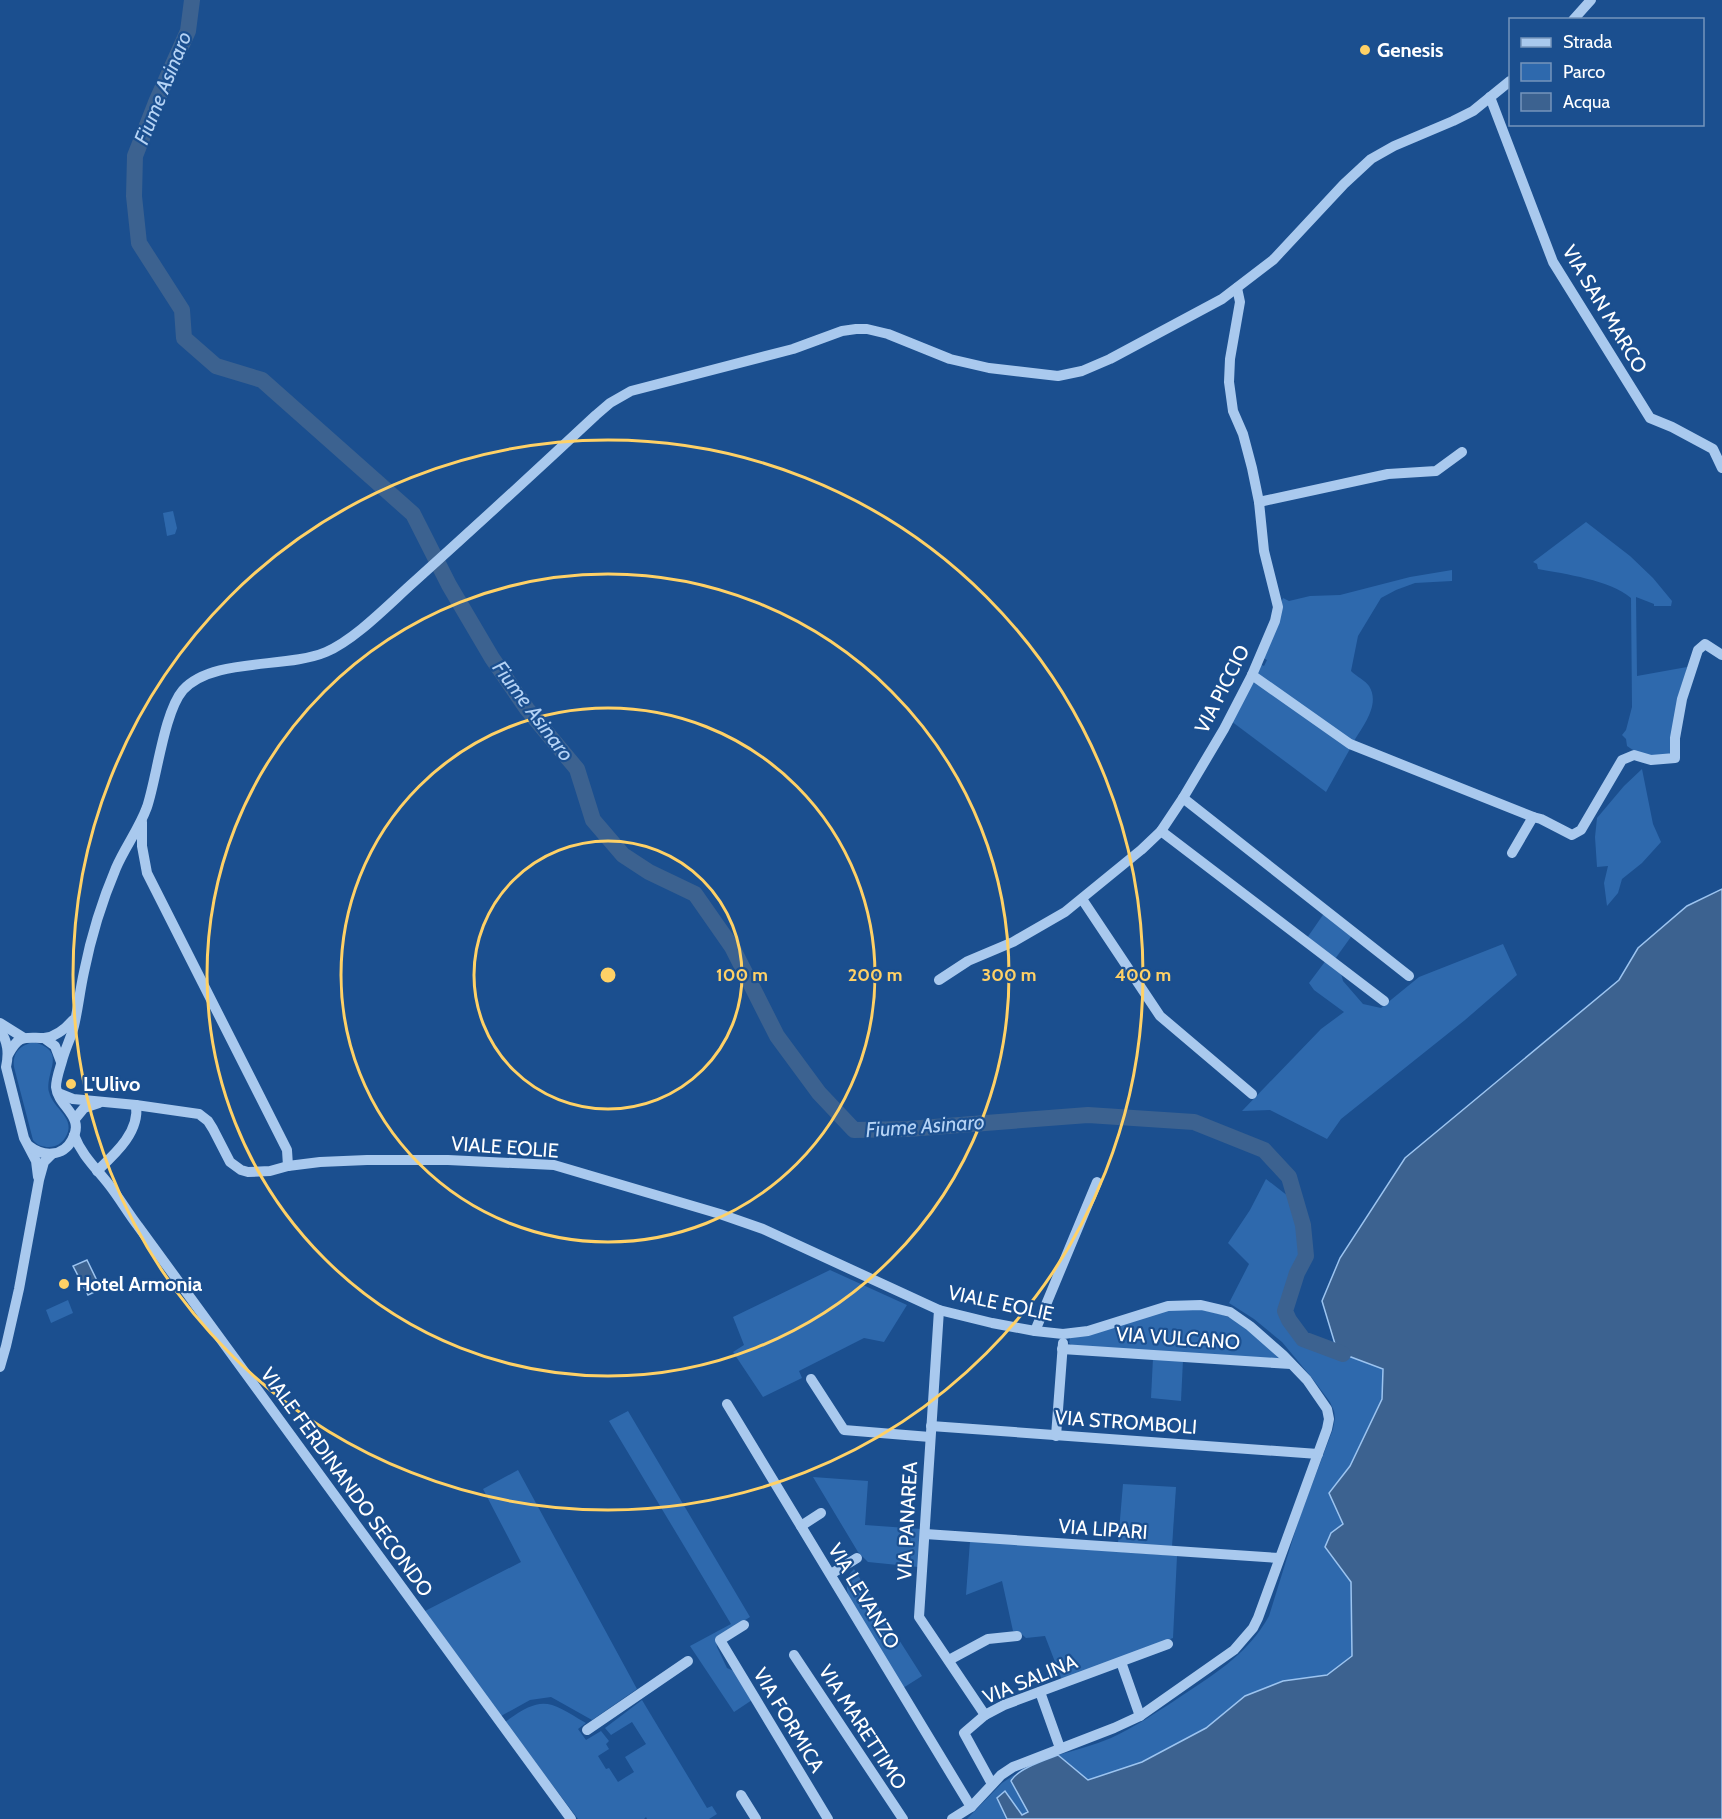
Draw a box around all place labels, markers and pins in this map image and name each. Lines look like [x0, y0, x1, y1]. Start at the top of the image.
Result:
place label: Genesis [1377, 38, 1444, 62]
marker: Genesis [1358, 43, 1372, 57]
centre of rings [598, 965, 618, 985]
place label: L'Ulivo [83, 1072, 140, 1096]
marker: L'Ulivo [64, 1077, 78, 1091]
place label: Hotel Armonia [76, 1272, 202, 1296]
marker: Hotel Armonia [57, 1277, 71, 1291]

